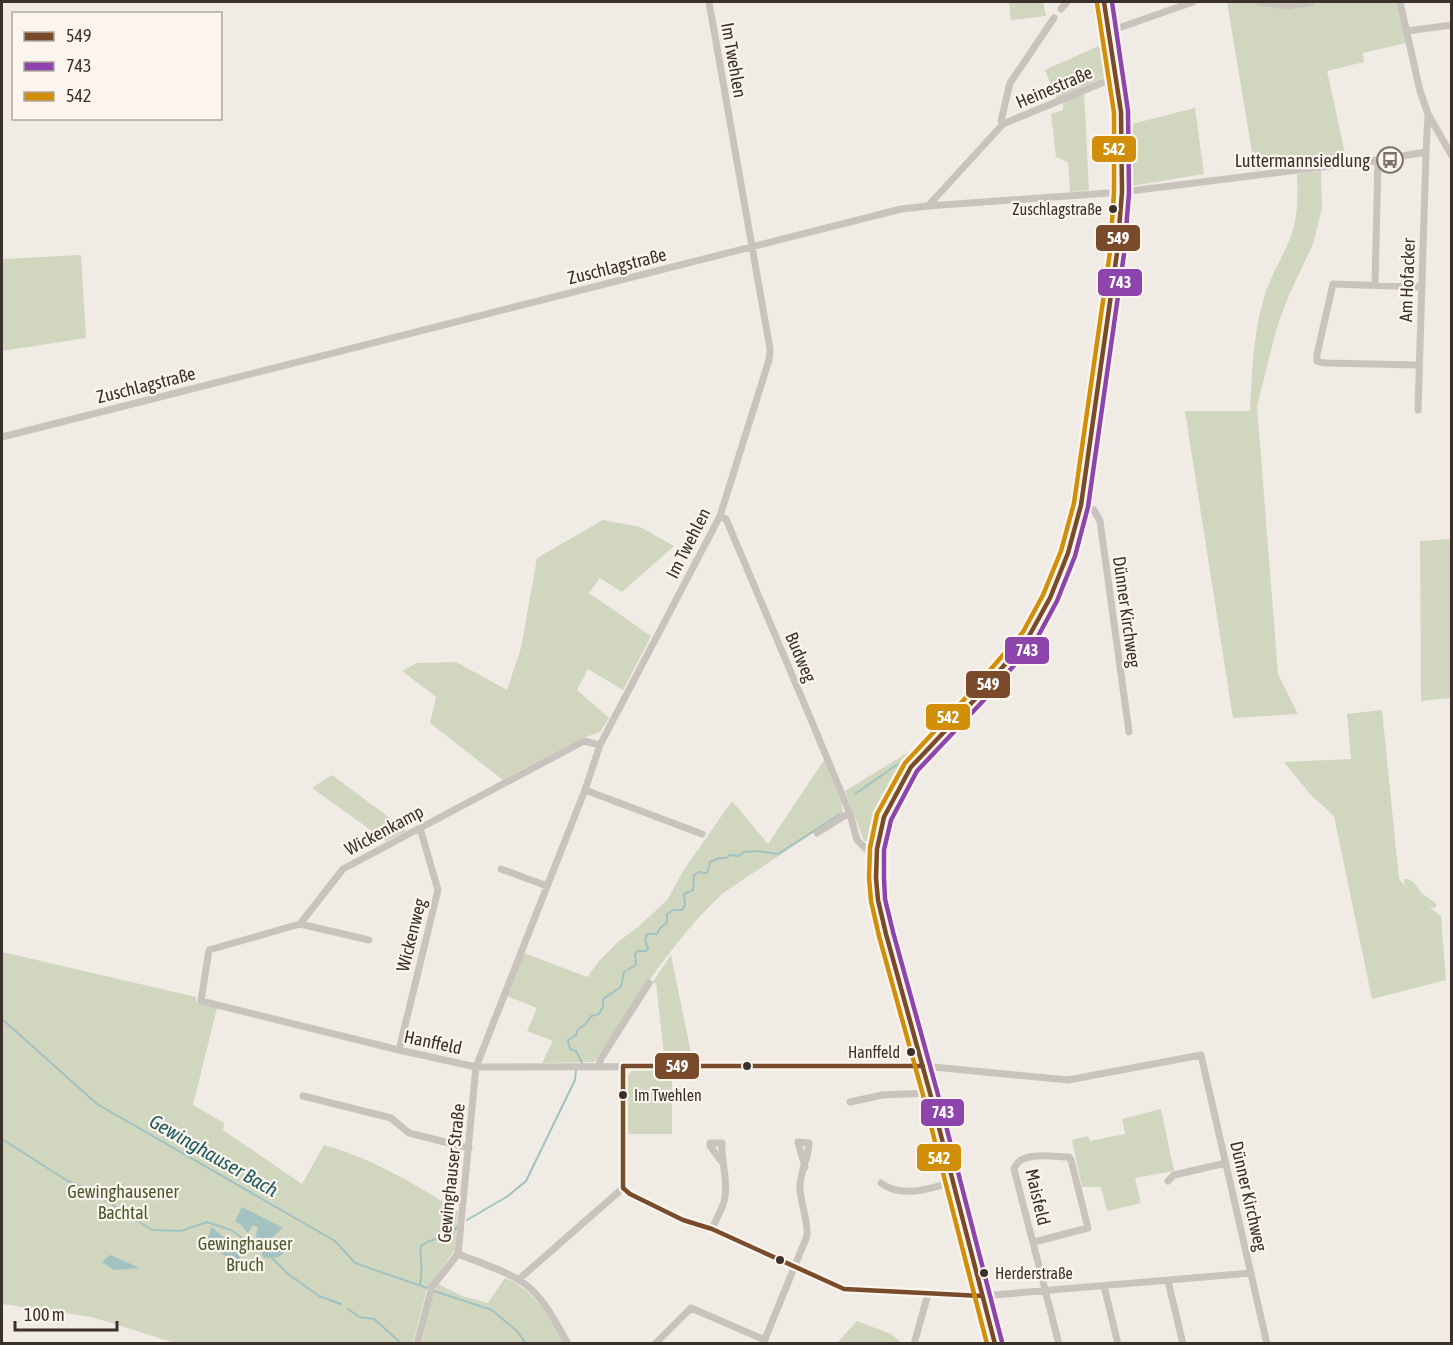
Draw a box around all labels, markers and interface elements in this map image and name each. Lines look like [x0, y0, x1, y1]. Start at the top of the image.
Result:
legend [12, 12, 222, 120]
street label: Im Twehlen [717, 21, 751, 99]
text: 549 [66, 25, 91, 46]
text: 743 [66, 55, 91, 76]
street label: Heinestraße [1013, 61, 1095, 113]
text: 542 [66, 85, 91, 106]
line badge: 542 [1091, 135, 1137, 163]
text: 542 [1103, 140, 1125, 158]
bus stop icon: Luttermannsiedlung [1375, 145, 1405, 175]
place label: Luttermannsiedlung [1235, 150, 1370, 171]
place label: Zuschlagstraße [1012, 200, 1102, 219]
marker: Zuschlagstraße [1107, 203, 1119, 215]
line badge: 549 [1095, 224, 1141, 252]
text: 549 [1107, 229, 1130, 247]
street label: Am Hofacker [1395, 237, 1419, 322]
street label: Zuschlagstraße [565, 244, 669, 288]
line badge: 743 [1097, 268, 1143, 297]
text: 743 [1109, 273, 1131, 291]
street label: Zuschlagstraße [94, 363, 198, 407]
street label: Im Twehlen [661, 504, 715, 582]
street label: Dünner Kirchweg [1109, 555, 1145, 669]
street label: Budweg [781, 629, 821, 685]
line badge: 743 [1004, 636, 1050, 665]
text: 743 [1016, 641, 1038, 659]
line badge: 549 [965, 670, 1011, 699]
text: 549 [977, 675, 1000, 693]
line badge: 542 [925, 703, 971, 731]
text: 542 [937, 708, 959, 726]
street label: Wickenkamp [341, 801, 427, 859]
street label: Wickenweg [392, 896, 430, 974]
street label: Hanffeld [402, 1026, 464, 1058]
place label: Hanffeld [848, 1043, 900, 1061]
marker: Hanffeld [905, 1046, 917, 1058]
line badge: 549 [654, 1052, 700, 1080]
text: 549 [666, 1057, 689, 1075]
unlabelled marker [741, 1060, 753, 1072]
place label: Im Twehlen [634, 1086, 702, 1104]
marker: Im Twehlen [617, 1089, 629, 1101]
line badge: 743 [920, 1098, 965, 1127]
street label: Gewinghauser Straße [433, 1102, 469, 1244]
text: 743 [932, 1103, 954, 1121]
water label: Gewinghauser Bach [146, 1109, 283, 1201]
street label: Dünner Kirchweg [1226, 1139, 1272, 1253]
line badge: 542 [916, 1143, 962, 1172]
text: 542 [928, 1149, 950, 1167]
street label: Maisfeld [1021, 1167, 1055, 1227]
park label: Gewinghausener Bachtal [67, 1181, 179, 1223]
park label: Gewinghauser Bruch [198, 1233, 293, 1275]
unlabelled marker [774, 1254, 786, 1266]
place label: Herderstraße [995, 1264, 1073, 1282]
marker: Herderstraße [978, 1267, 990, 1279]
scale bar [15, 1294, 117, 1332]
text: 100 m [24, 1304, 65, 1325]

